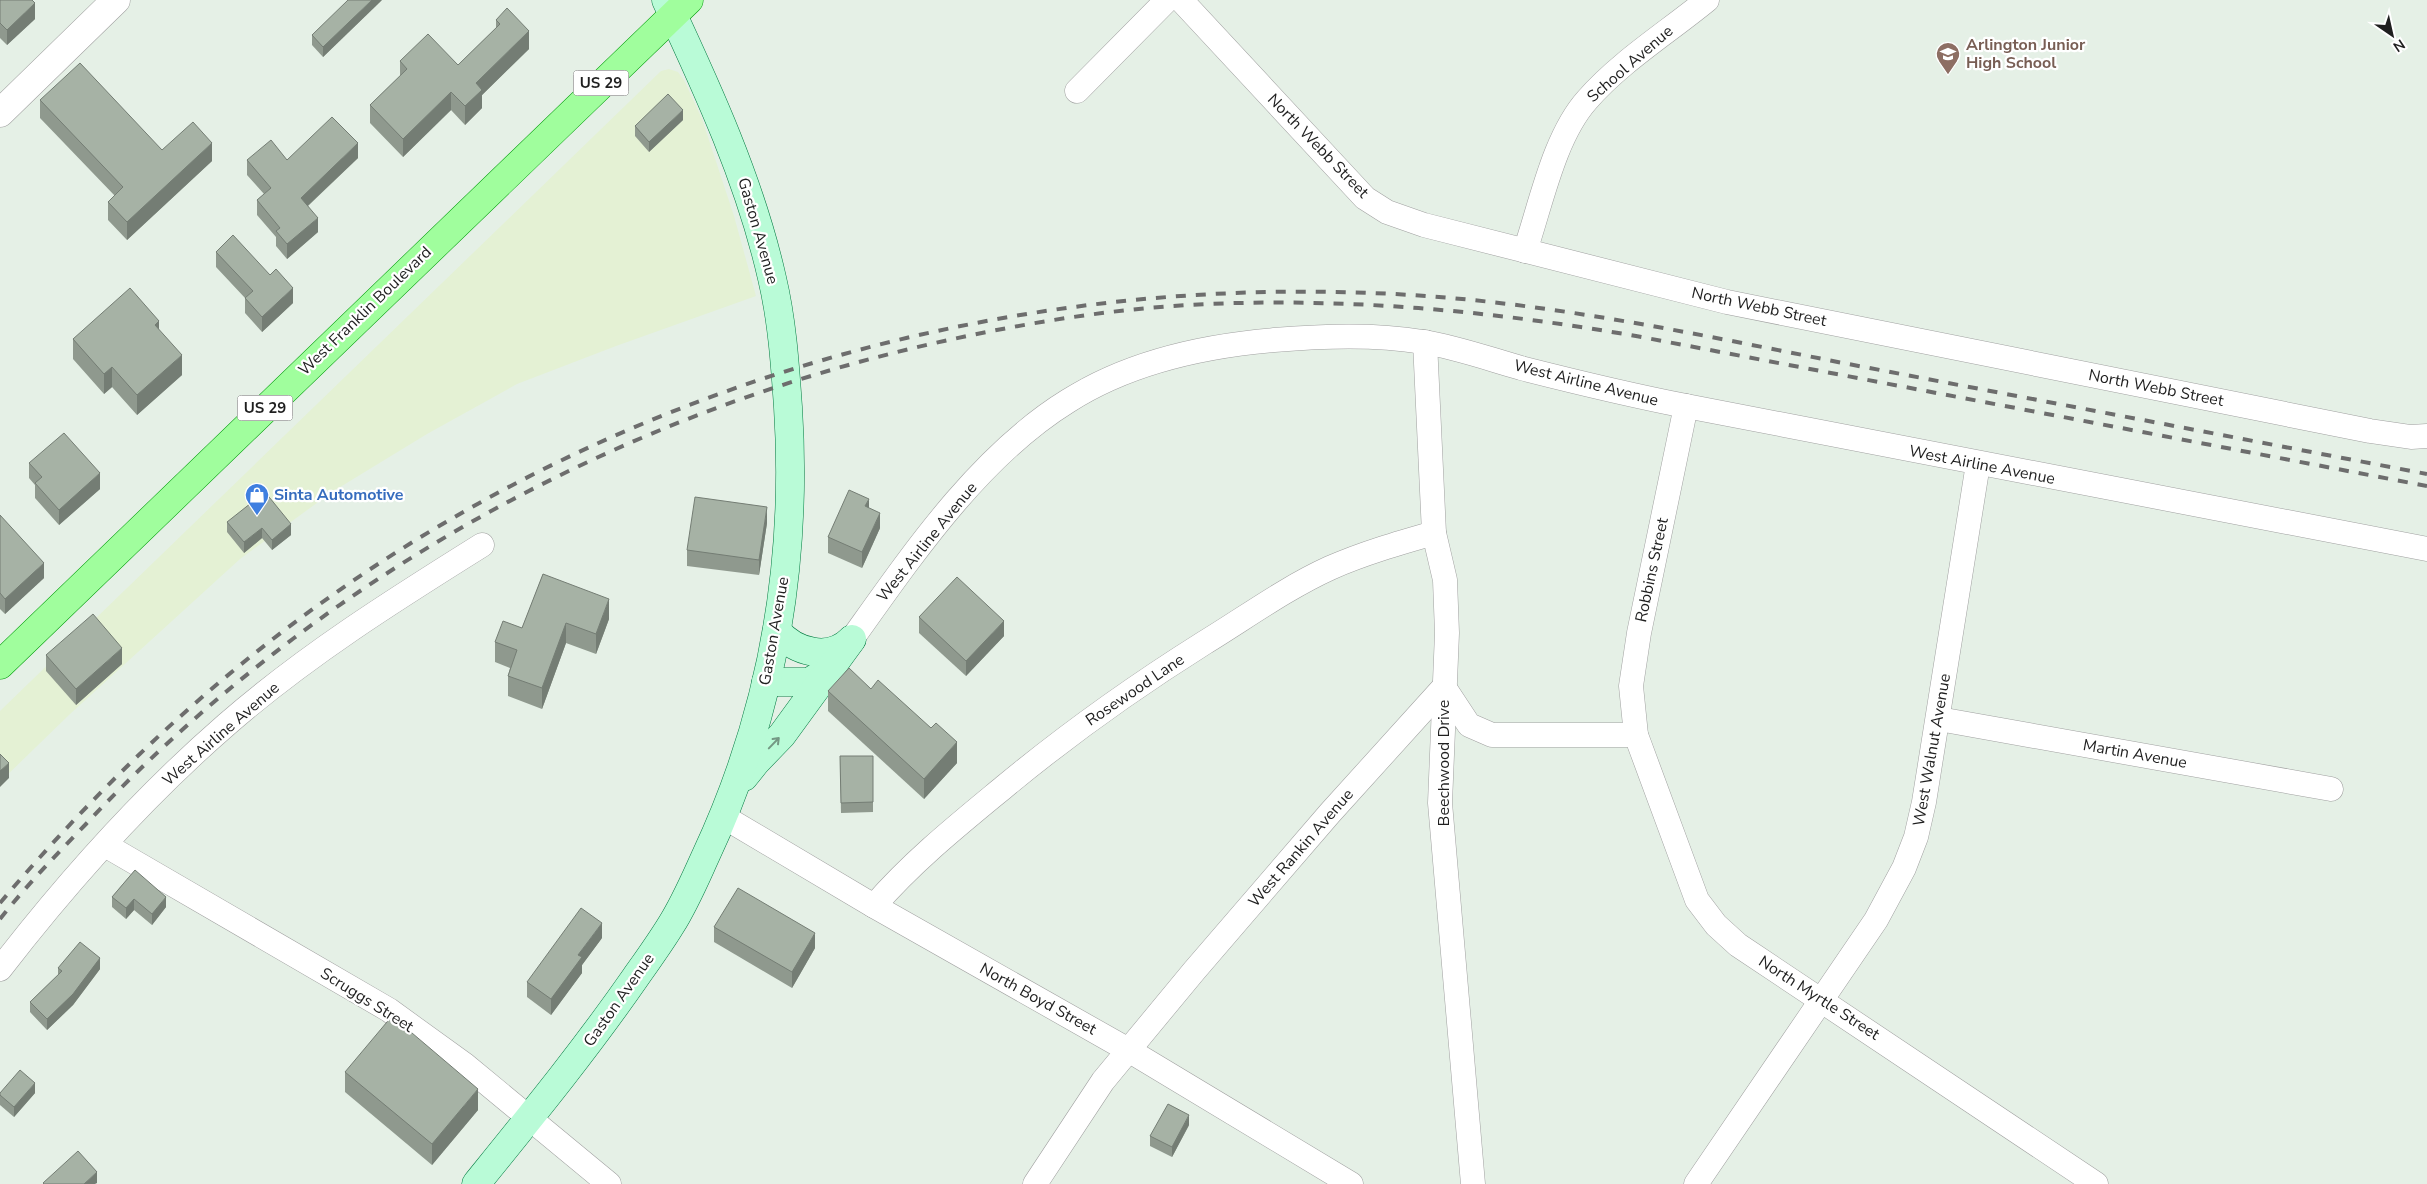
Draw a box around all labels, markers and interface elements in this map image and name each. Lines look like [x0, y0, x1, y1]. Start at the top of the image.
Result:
north arrow [2367, 10, 2417, 60]
street label: School Avenue [1582, 20, 1678, 108]
place label: Arlington Junior High School [1966, 34, 2086, 74]
text: N [2389, 35, 2409, 56]
school or university icon: Arlington Junior High School [1935, 41, 1961, 75]
road number: US 29 [574, 70, 628, 96]
street label: North Webb Street [1262, 89, 1374, 203]
street label: Gaston Avenue [732, 175, 784, 287]
street label: West Franklin Boulevard [294, 242, 436, 380]
street label: North Webb Street [1690, 282, 1829, 332]
street label: West Airline Avenue [1511, 354, 1661, 412]
street label: North Webb Street [2087, 364, 2226, 412]
road number: US 29 [238, 396, 292, 420]
street label: West Airline Avenue [1907, 440, 2057, 490]
street label: West Airline Avenue [872, 477, 982, 607]
shop icon: Sinta Automotive [244, 482, 270, 516]
place label: Sinta Automotive [274, 484, 404, 506]
street label: Robbins Street [1630, 515, 1674, 624]
street label: Gaston Avenue [754, 575, 794, 687]
street label: Rosewood Lane [1081, 649, 1189, 731]
street label: West Walnut Avenue [1908, 672, 1956, 828]
street label: West Airline Avenue [158, 677, 284, 791]
street label: Beechwood Drive [1433, 700, 1455, 826]
street label: Martin Avenue [2081, 734, 2189, 774]
one-way arrow [768, 737, 780, 749]
street label: West Rankin Avenue [1243, 784, 1359, 912]
street label: Gaston Avenue [579, 949, 659, 1051]
street label: North Myrtle Street [1754, 951, 1884, 1046]
street label: North Boyd Street [976, 958, 1101, 1040]
street label: Scruggs Street [316, 963, 418, 1038]

